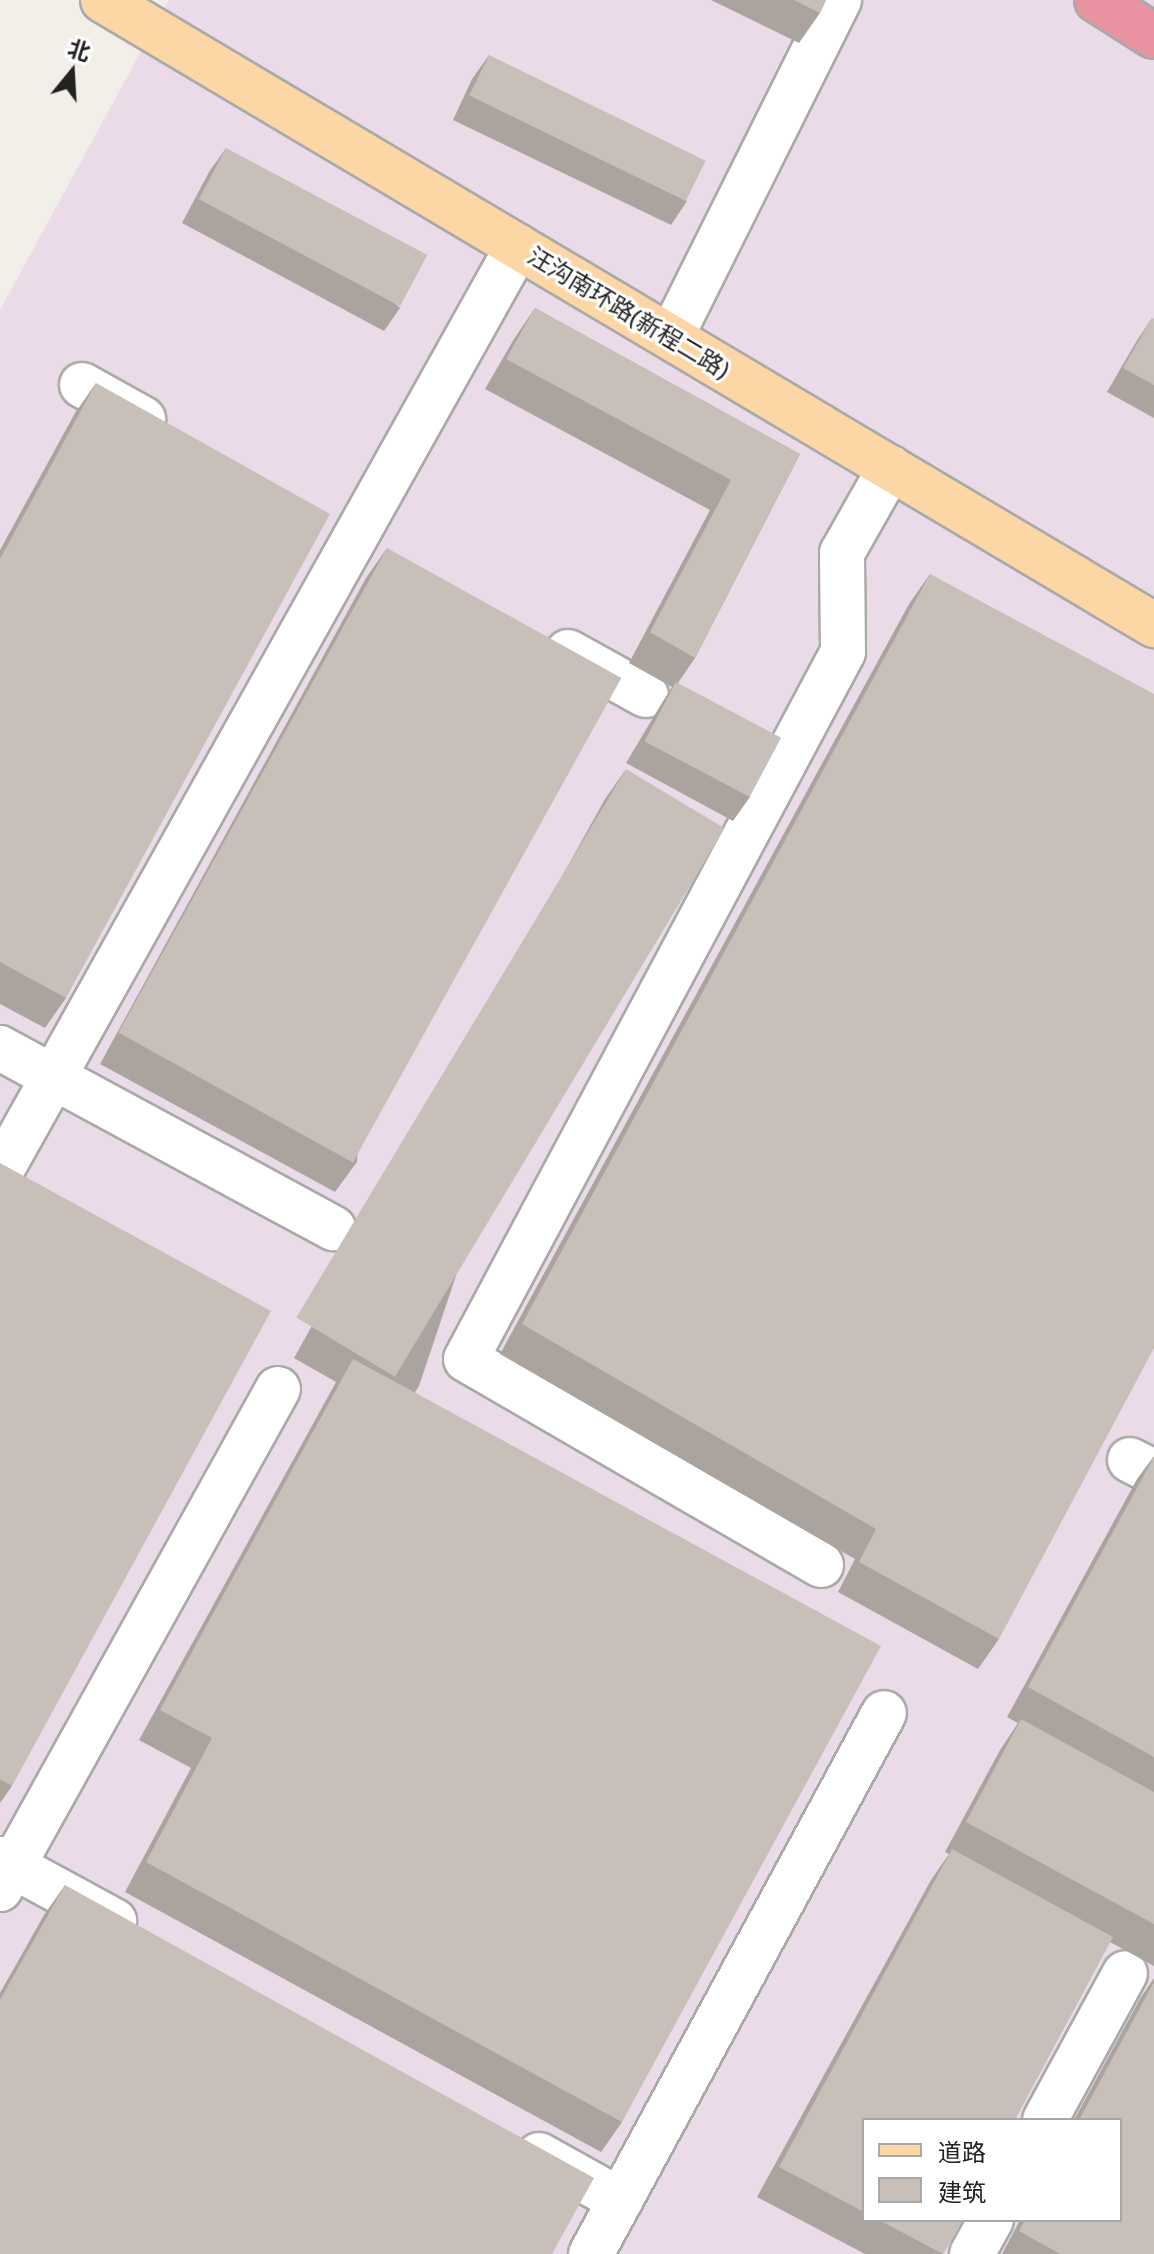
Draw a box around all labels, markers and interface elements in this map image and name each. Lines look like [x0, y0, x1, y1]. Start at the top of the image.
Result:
north arrow [32, 32, 112, 112]
text: 北 [64, 32, 95, 67]
street label: 汪沟南环路(新程二路) [523, 240, 735, 384]
legend [862, 2118, 1122, 2222]
text: 道路 [938, 2135, 986, 2168]
text: 建筑 [938, 2175, 986, 2208]

